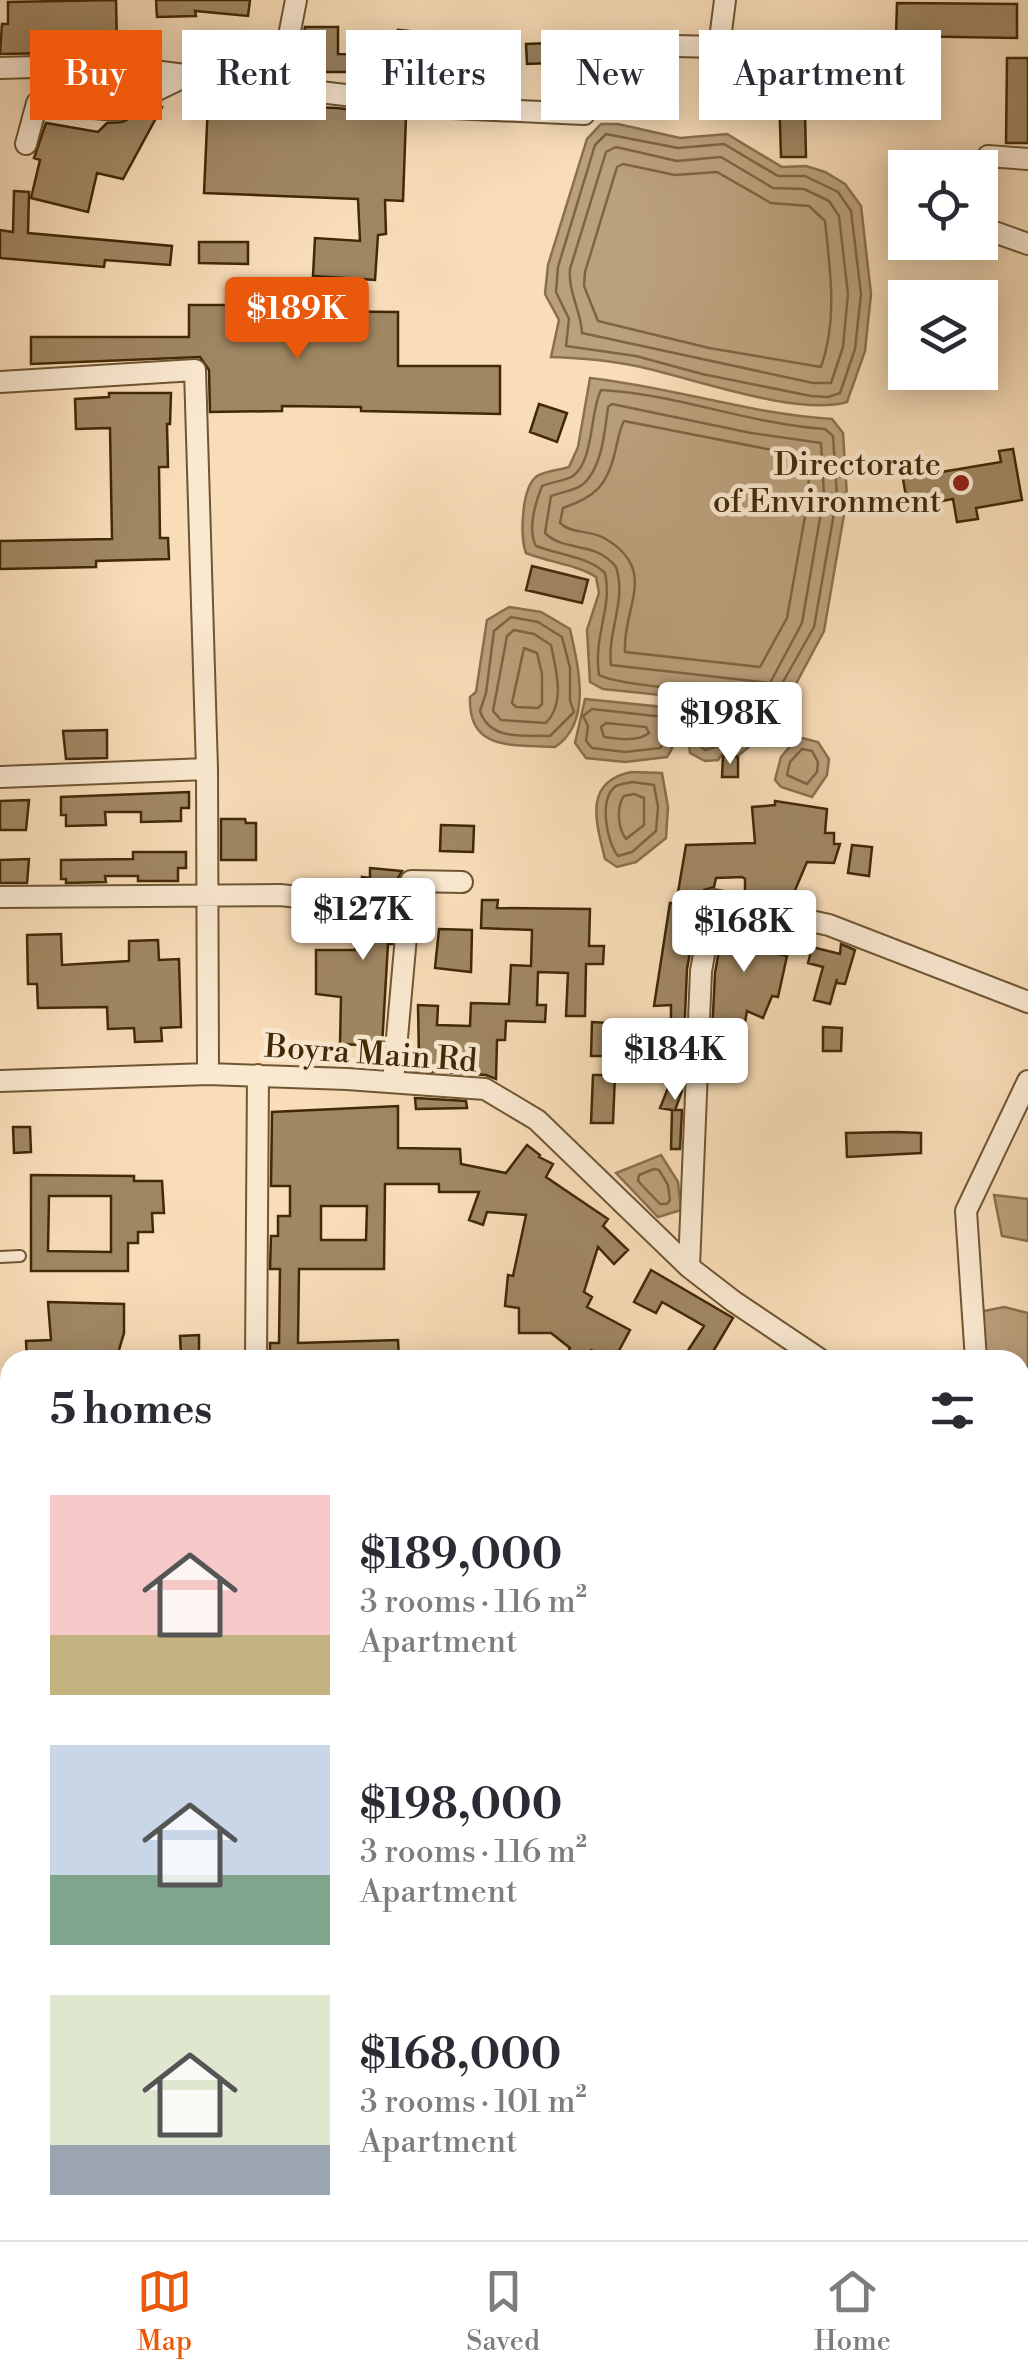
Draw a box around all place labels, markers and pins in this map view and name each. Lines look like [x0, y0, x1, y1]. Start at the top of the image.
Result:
pin: $189K [227, 277, 367, 362]
place label: Directorate of Environment [713, 445, 941, 522]
marker: Directorate of Environment [950, 472, 972, 494]
pin: $198K [660, 682, 800, 767]
pin: $127K [293, 878, 433, 963]
pin: $168K [674, 890, 814, 975]
pin: $184K [605, 1018, 745, 1103]

